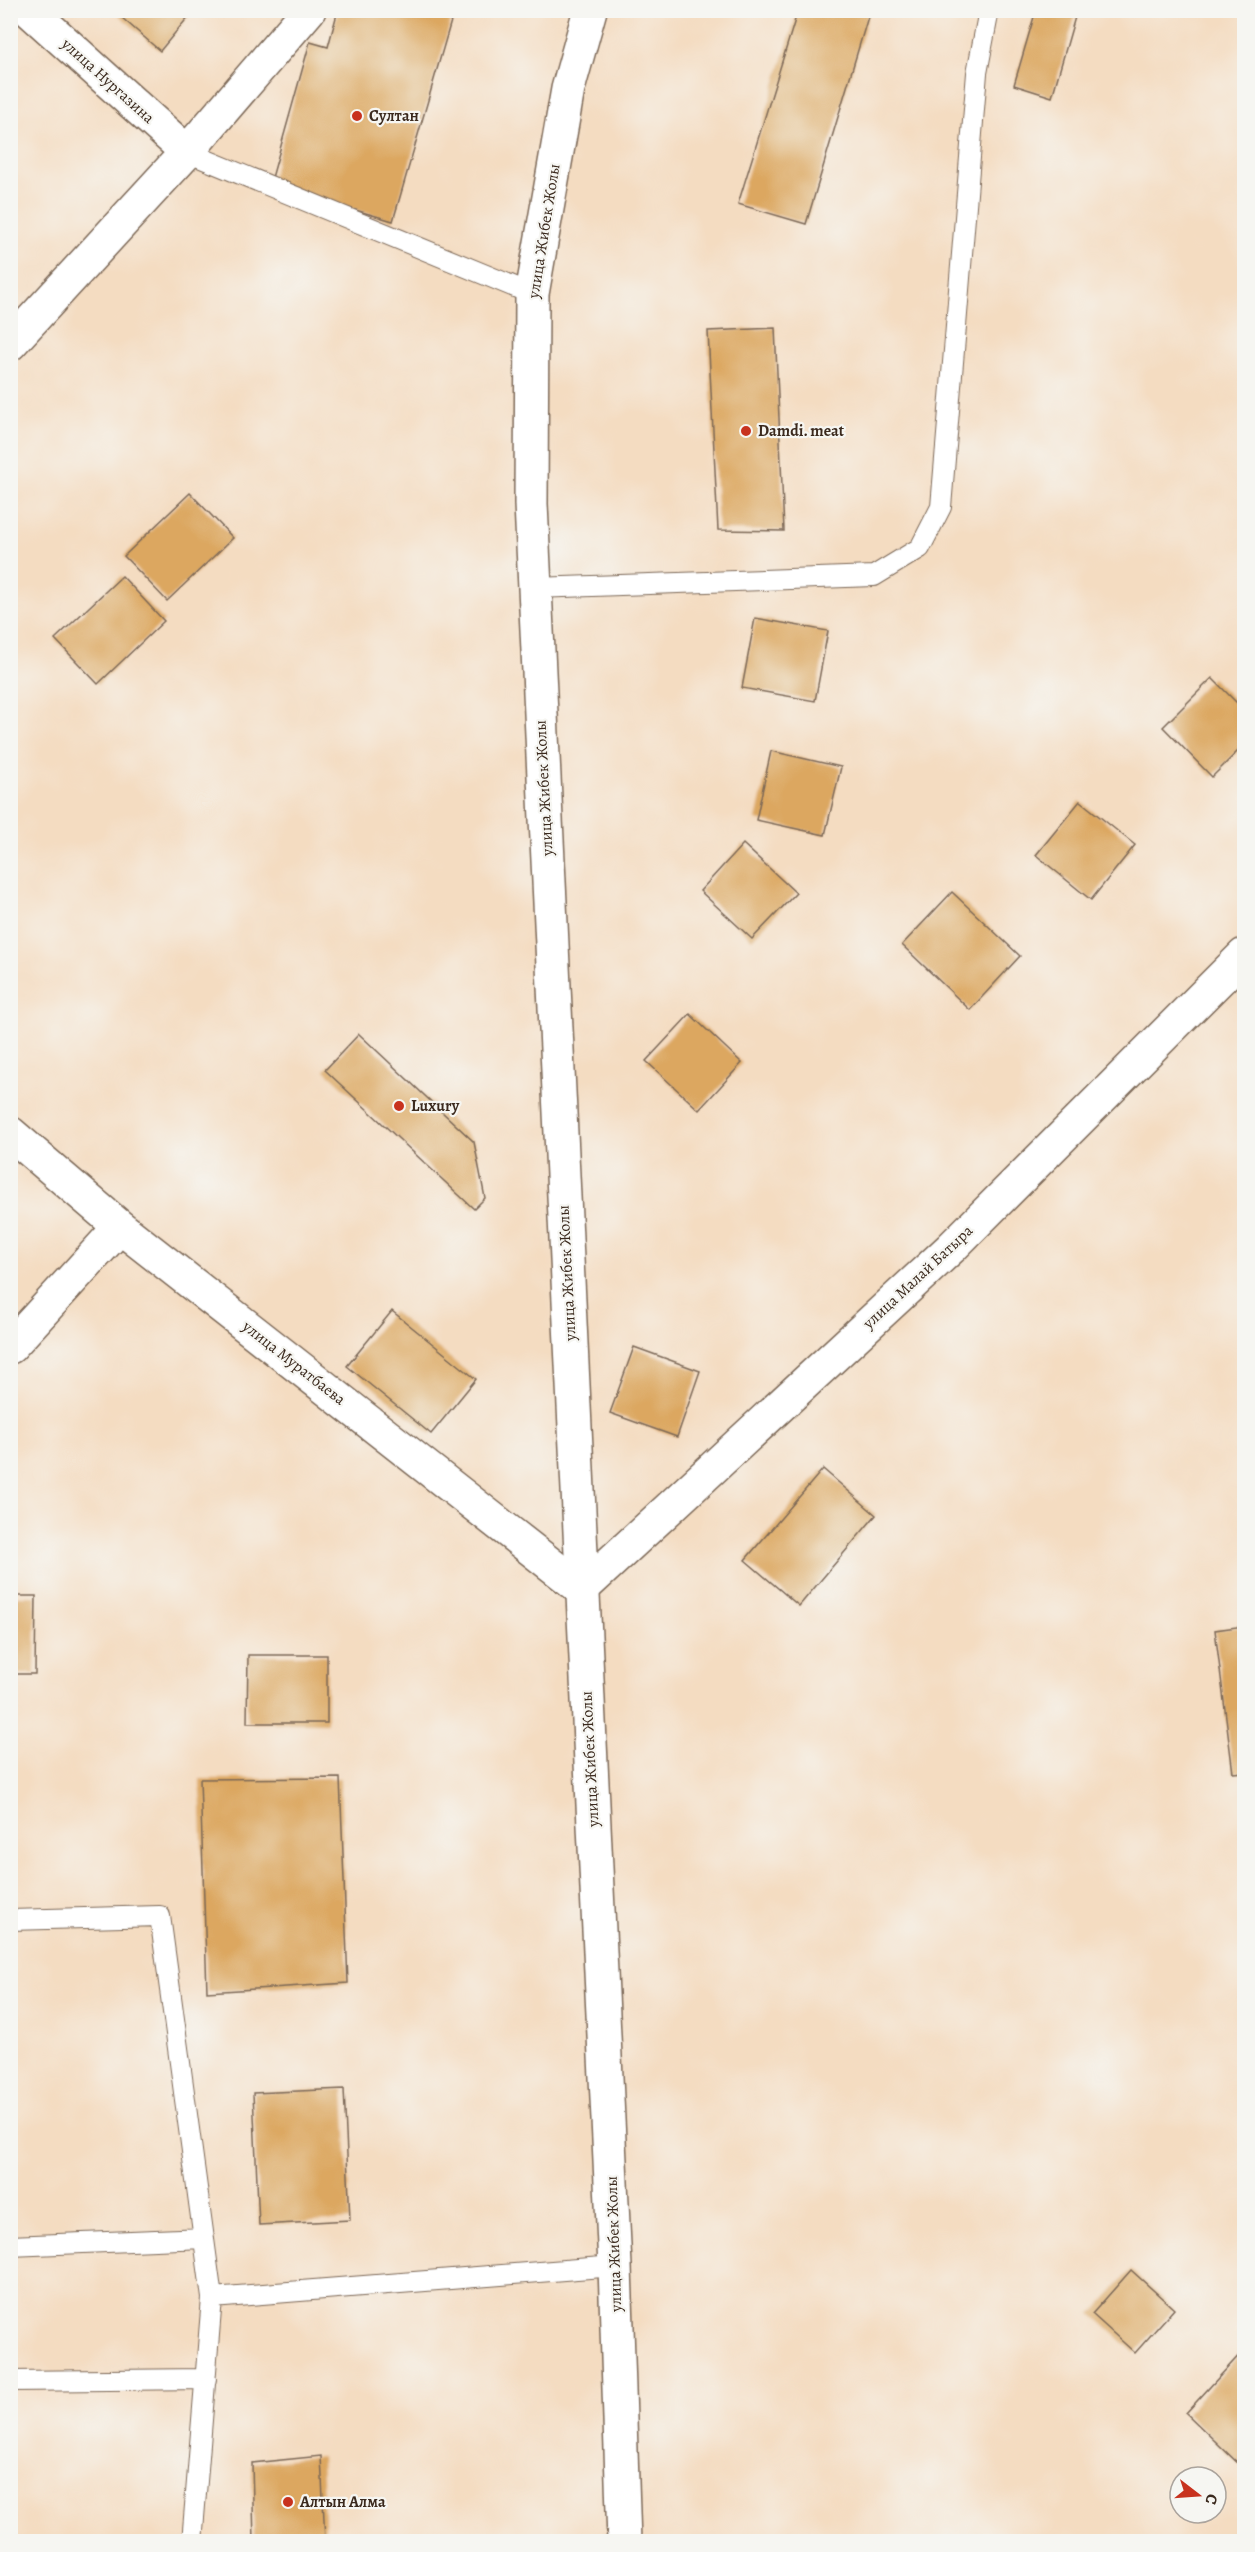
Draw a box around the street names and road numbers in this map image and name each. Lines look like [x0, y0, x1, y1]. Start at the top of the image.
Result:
street label: улица Нургазина [56, 33, 160, 129]
street label: улица Жибек Жолы [522, 162, 566, 301]
street label: улица Жибек Жолы [529, 720, 559, 857]
street label: улица Жибек Жолы [552, 1205, 582, 1342]
street label: улица Малай Батыра [857, 1220, 978, 1335]
street label: улица Муратбаева [237, 1315, 351, 1411]
street label: улица Жибек Жолы [575, 1691, 605, 1828]
street label: улица Жибек Жолы [601, 2176, 627, 2313]

